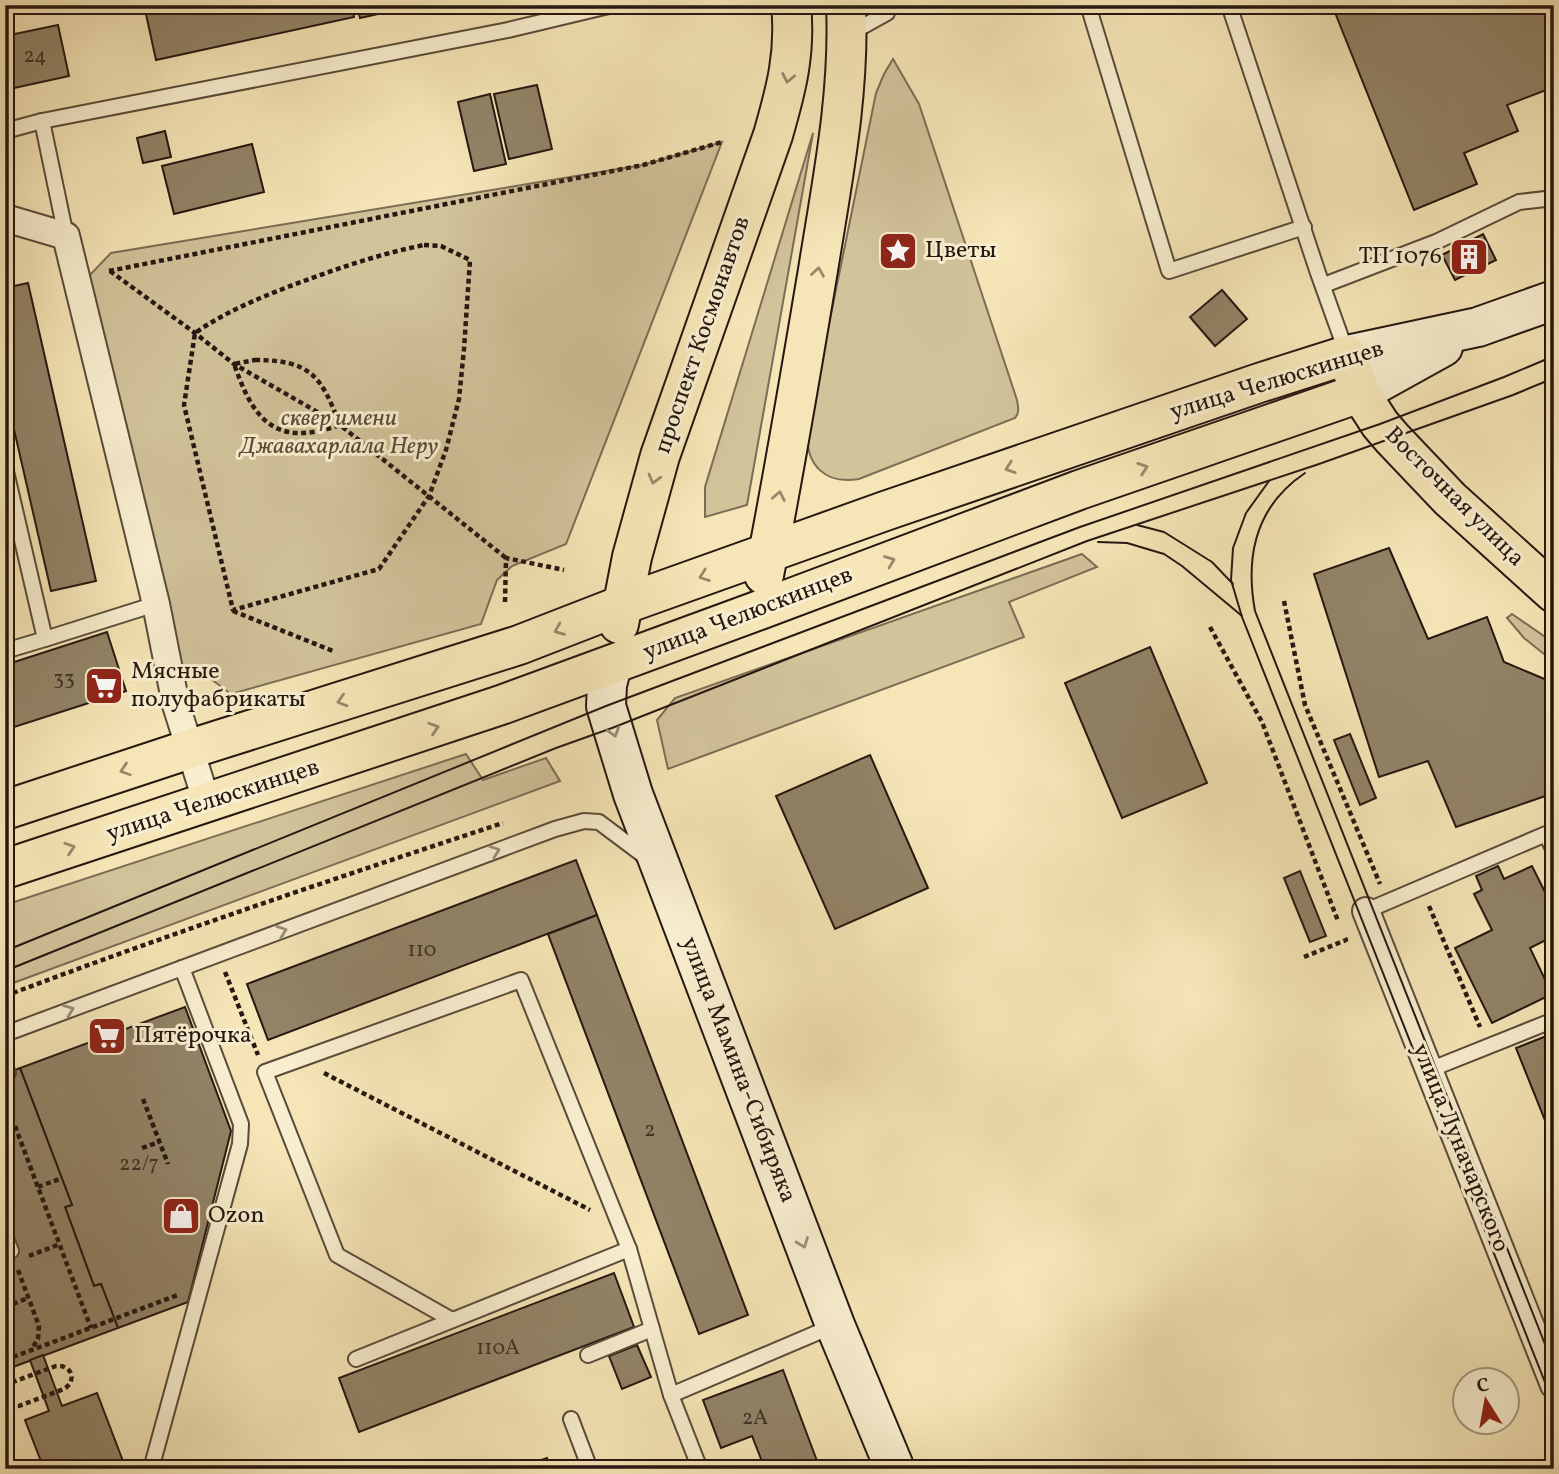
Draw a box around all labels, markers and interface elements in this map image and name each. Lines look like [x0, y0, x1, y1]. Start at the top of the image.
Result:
house number: 24 [23, 42, 47, 71]
one-way arrow [781, 72, 796, 84]
street label: проспект Космонавтов [646, 212, 760, 458]
place icon: Цветы [877, 230, 919, 272]
place label: Цветы [925, 234, 996, 268]
building icon: ТП 1076 [1448, 236, 1490, 278]
place label: ТП 1076 [1358, 240, 1442, 274]
one-way arrow [810, 266, 825, 278]
street label: улица Челюскинцев [1166, 332, 1388, 430]
park label: сквер имени Джавахарлала Неру [238, 402, 438, 464]
street label: Восточная улица [1376, 419, 1532, 575]
one-way arrow [1004, 460, 1016, 474]
one-way arrow [1136, 462, 1149, 476]
one-way arrow [647, 473, 662, 485]
one-way arrow [771, 490, 786, 502]
one-way arrow [883, 555, 895, 569]
street label: улица Челюскинцев [638, 558, 858, 670]
one-way arrow [699, 568, 711, 582]
one-way arrow [553, 621, 565, 635]
place label: Мясные полуфабрикаты [131, 655, 306, 717]
house number: 33 [53, 664, 75, 693]
supermarket icon: Мясные полуфабрикаты [83, 665, 125, 707]
one-way arrow [337, 692, 349, 707]
one-way arrow [428, 721, 440, 736]
one-way arrow [605, 725, 620, 737]
street label: улица Челюскинцев [102, 750, 324, 852]
one-way arrow [119, 762, 132, 776]
one-way arrow [64, 841, 76, 856]
one-way arrow [489, 846, 501, 860]
one-way arrow [276, 925, 288, 939]
street label: улица Мамина-Сибиряка [672, 932, 804, 1208]
house number: 110 [408, 936, 436, 965]
one-way arrow [63, 1005, 75, 1019]
supermarket icon: Пятёрочка [86, 1015, 128, 1057]
place label: Пятёрочка [134, 1019, 252, 1053]
street label: улица Луначарского [1403, 1038, 1517, 1258]
house number: 2 [644, 1116, 656, 1145]
house number: 22/7 [119, 1150, 159, 1179]
shop icon: Ozon [160, 1195, 202, 1237]
place label: Ozon [208, 1199, 265, 1233]
one-way arrow [795, 1237, 809, 1249]
house number: 110А [476, 1334, 520, 1363]
north arrow [1450, 1366, 1520, 1436]
text: С [1475, 1372, 1492, 1400]
house number: 2А [742, 1404, 768, 1433]

